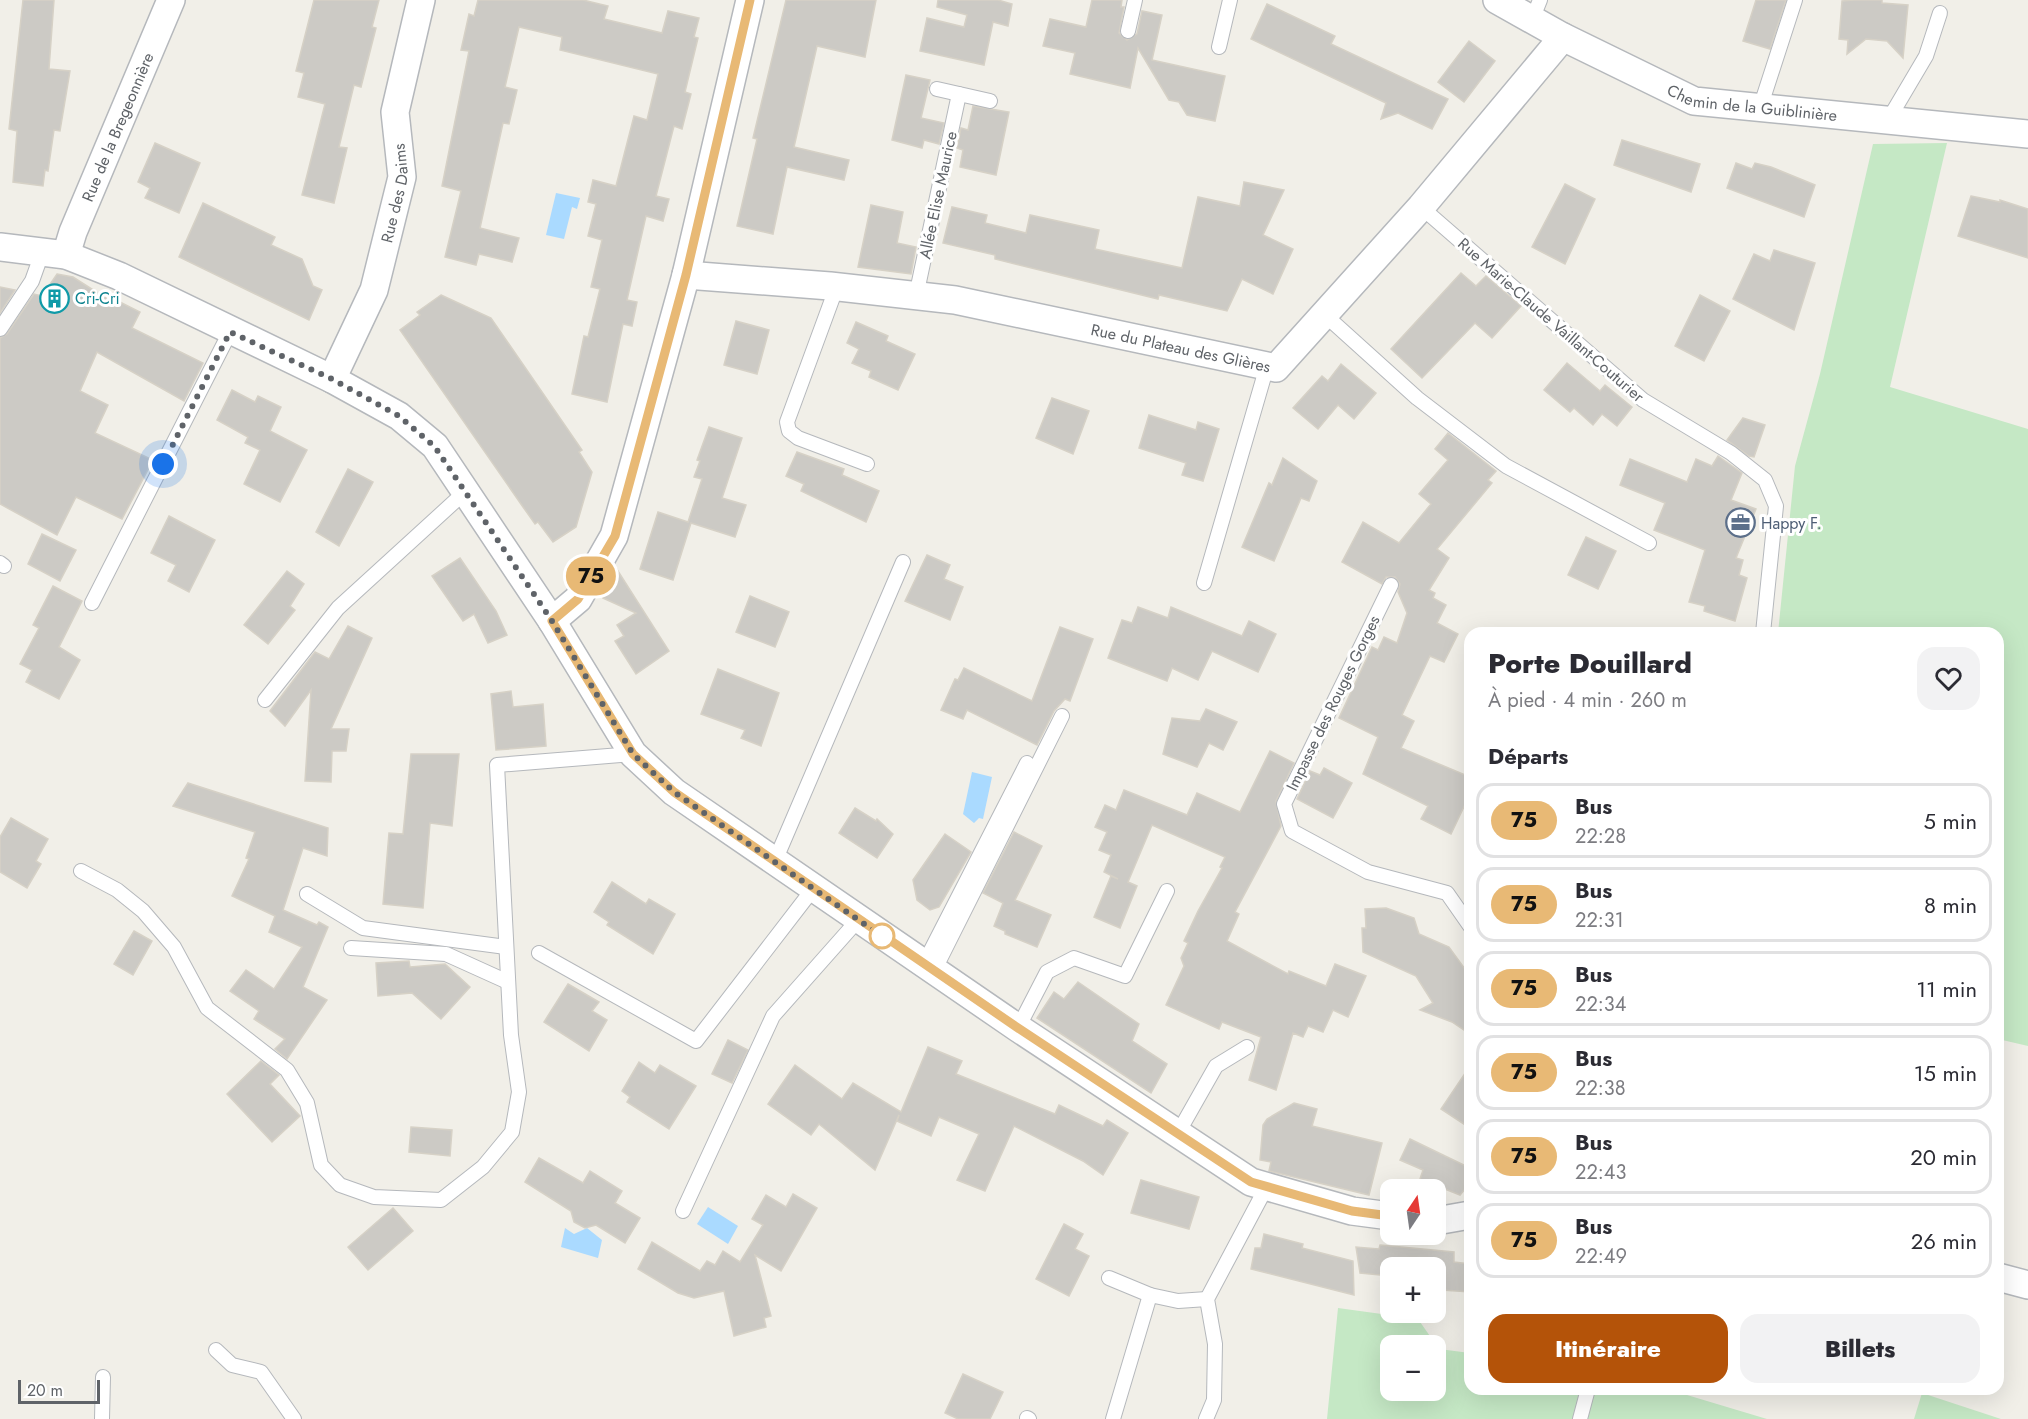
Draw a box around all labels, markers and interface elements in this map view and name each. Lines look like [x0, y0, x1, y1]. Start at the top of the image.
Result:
street label: Rue de la Bregeonnière [76, 49, 159, 205]
street label: Chemin de la Guiblinière [1663, 78, 1838, 127]
street label: Allée Elise Maurice [913, 129, 963, 261]
street label: Rue des Daims [375, 142, 414, 245]
street label: Rue Marie-Claude Vaillant-Couturier [1453, 232, 1650, 408]
building icon: Cri-Cri [38, 282, 70, 314]
place label: Cri-Cri [75, 287, 120, 310]
street label: Rue du Plateau des Glières [1089, 318, 1273, 378]
your location [148, 449, 178, 479]
office icon: Happy F. [1724, 507, 1756, 539]
place label: Happy F. [1761, 512, 1822, 535]
line badge: 75 [564, 556, 618, 596]
text: 75 [578, 561, 604, 591]
street label: Impasse des Rouges Gorges [1280, 611, 1386, 795]
text: Porte Douillard [1488, 643, 1692, 684]
button: heart [1917, 647, 1980, 710]
text: À pied · 4 min · 260 m [1488, 686, 1687, 715]
text: Départs [1488, 740, 1568, 772]
text: Bus [1575, 790, 1612, 822]
text: 75 [1511, 805, 1537, 835]
text: 5 min [1924, 805, 1977, 837]
text: 22:28 [1575, 822, 1626, 851]
text: Bus [1575, 874, 1612, 906]
text: 75 [1511, 889, 1537, 919]
text: 8 min [1924, 889, 1977, 921]
text: 22:31 [1575, 906, 1624, 935]
unlabelled marker [869, 923, 895, 949]
text: Bus [1575, 958, 1612, 990]
text: 75 [1511, 973, 1537, 1003]
text: 11 min [1916, 973, 1977, 1005]
text: 22:34 [1575, 990, 1626, 1019]
text: Bus [1575, 1042, 1612, 1074]
text: 75 [1511, 1057, 1537, 1087]
text: 15 min [1914, 1057, 1977, 1089]
text: 22:38 [1575, 1074, 1626, 1103]
text: Bus [1575, 1126, 1612, 1158]
text: 75 [1511, 1141, 1537, 1171]
text: 20 min [1910, 1141, 1977, 1173]
text: 22:43 [1575, 1158, 1626, 1187]
north arrow [1380, 1179, 1446, 1245]
map controls [1380, 1179, 1446, 1401]
text: Bus [1575, 1210, 1612, 1242]
text: 75 [1511, 1225, 1537, 1255]
text: 26 min [1911, 1225, 1977, 1257]
text: 22:49 [1575, 1242, 1627, 1271]
button: + [1380, 1257, 1446, 1323]
button: Itinéraire [1488, 1314, 1728, 1383]
button: Billets [1740, 1314, 1980, 1383]
button: − [1380, 1335, 1446, 1401]
scale bar [18, 1377, 100, 1404]
text: 20 m [27, 1379, 63, 1402]

